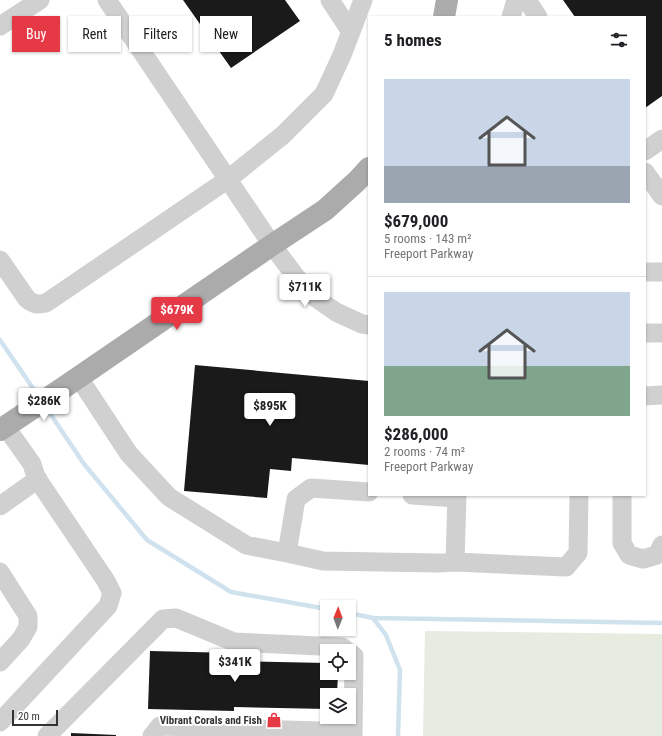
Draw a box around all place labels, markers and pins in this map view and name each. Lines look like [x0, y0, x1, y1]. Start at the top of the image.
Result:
pin: $711K [277, 274, 333, 308]
pin: $679K [149, 297, 205, 331]
pin: $286K [16, 388, 72, 422]
pin: $895K [242, 393, 298, 427]
pin: $341K [207, 649, 263, 683]
shop icon: Vibrant Corals and Fish [265, 711, 283, 729]
place label: Vibrant Corals and Fish [160, 714, 262, 727]

